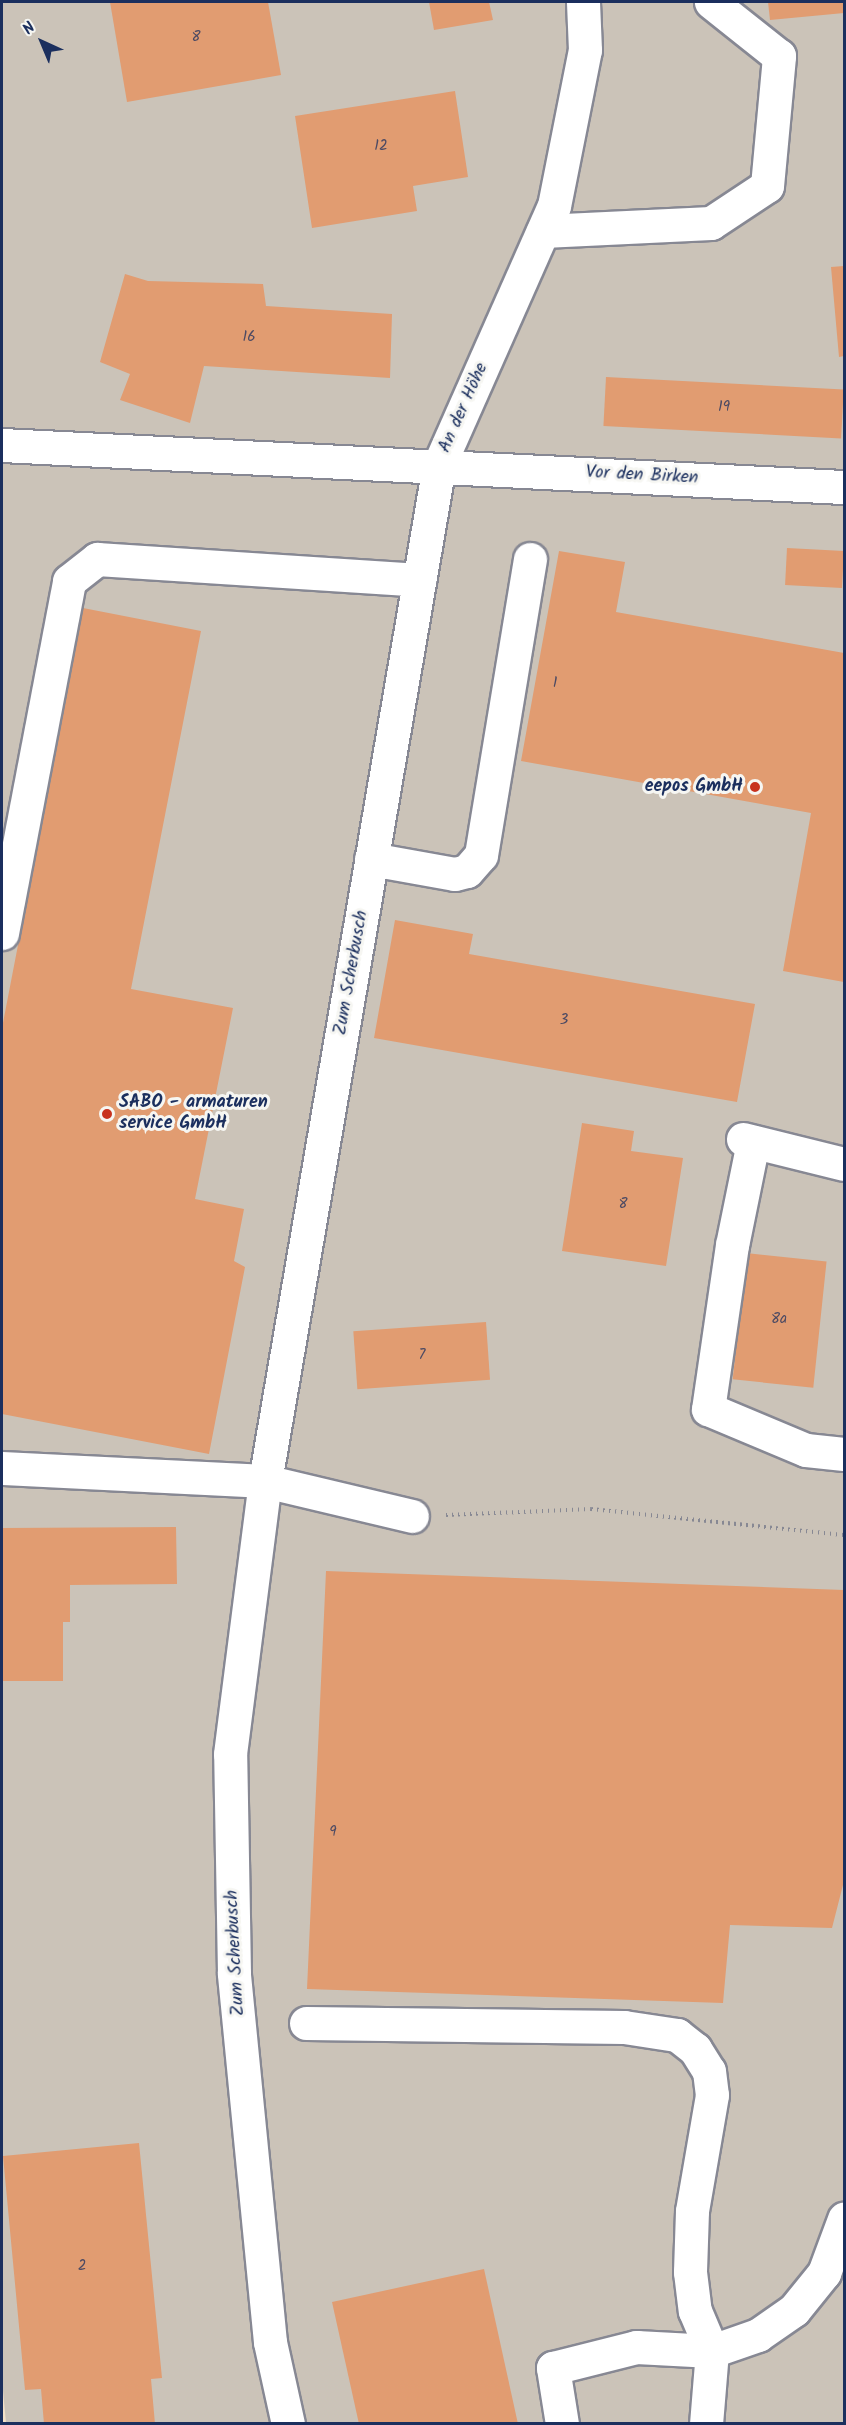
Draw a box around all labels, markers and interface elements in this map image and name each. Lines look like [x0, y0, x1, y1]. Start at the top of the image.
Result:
north arrow [12, 12, 72, 72]
text: N [17, 16, 41, 41]
house number: 8 [191, 29, 201, 47]
house number: 12 [374, 138, 388, 156]
house number: 16 [242, 329, 256, 347]
street label: An der Höhe [435, 360, 493, 456]
house number: 19 [718, 399, 730, 417]
street label: Vor den Birken [585, 462, 699, 490]
house number: 1 [553, 675, 557, 693]
place label: eepos GmbH [645, 776, 743, 798]
marker: eepos GmbH [748, 780, 762, 794]
street label: Zum Scherbusch [330, 909, 374, 1037]
house number: 3 [560, 1012, 568, 1030]
place label: SABO - armaturen service GmbH [119, 1093, 268, 1136]
marker: SABO - armaturen service GmbH [100, 1107, 114, 1121]
house number: 8 [618, 1196, 628, 1214]
house number: 8a [771, 1311, 787, 1329]
house number: 7 [419, 1347, 425, 1365]
house number: 9 [329, 1824, 337, 1842]
street label: Zum Scherbusch [222, 1889, 250, 2017]
house number: 2 [78, 2258, 86, 2276]

